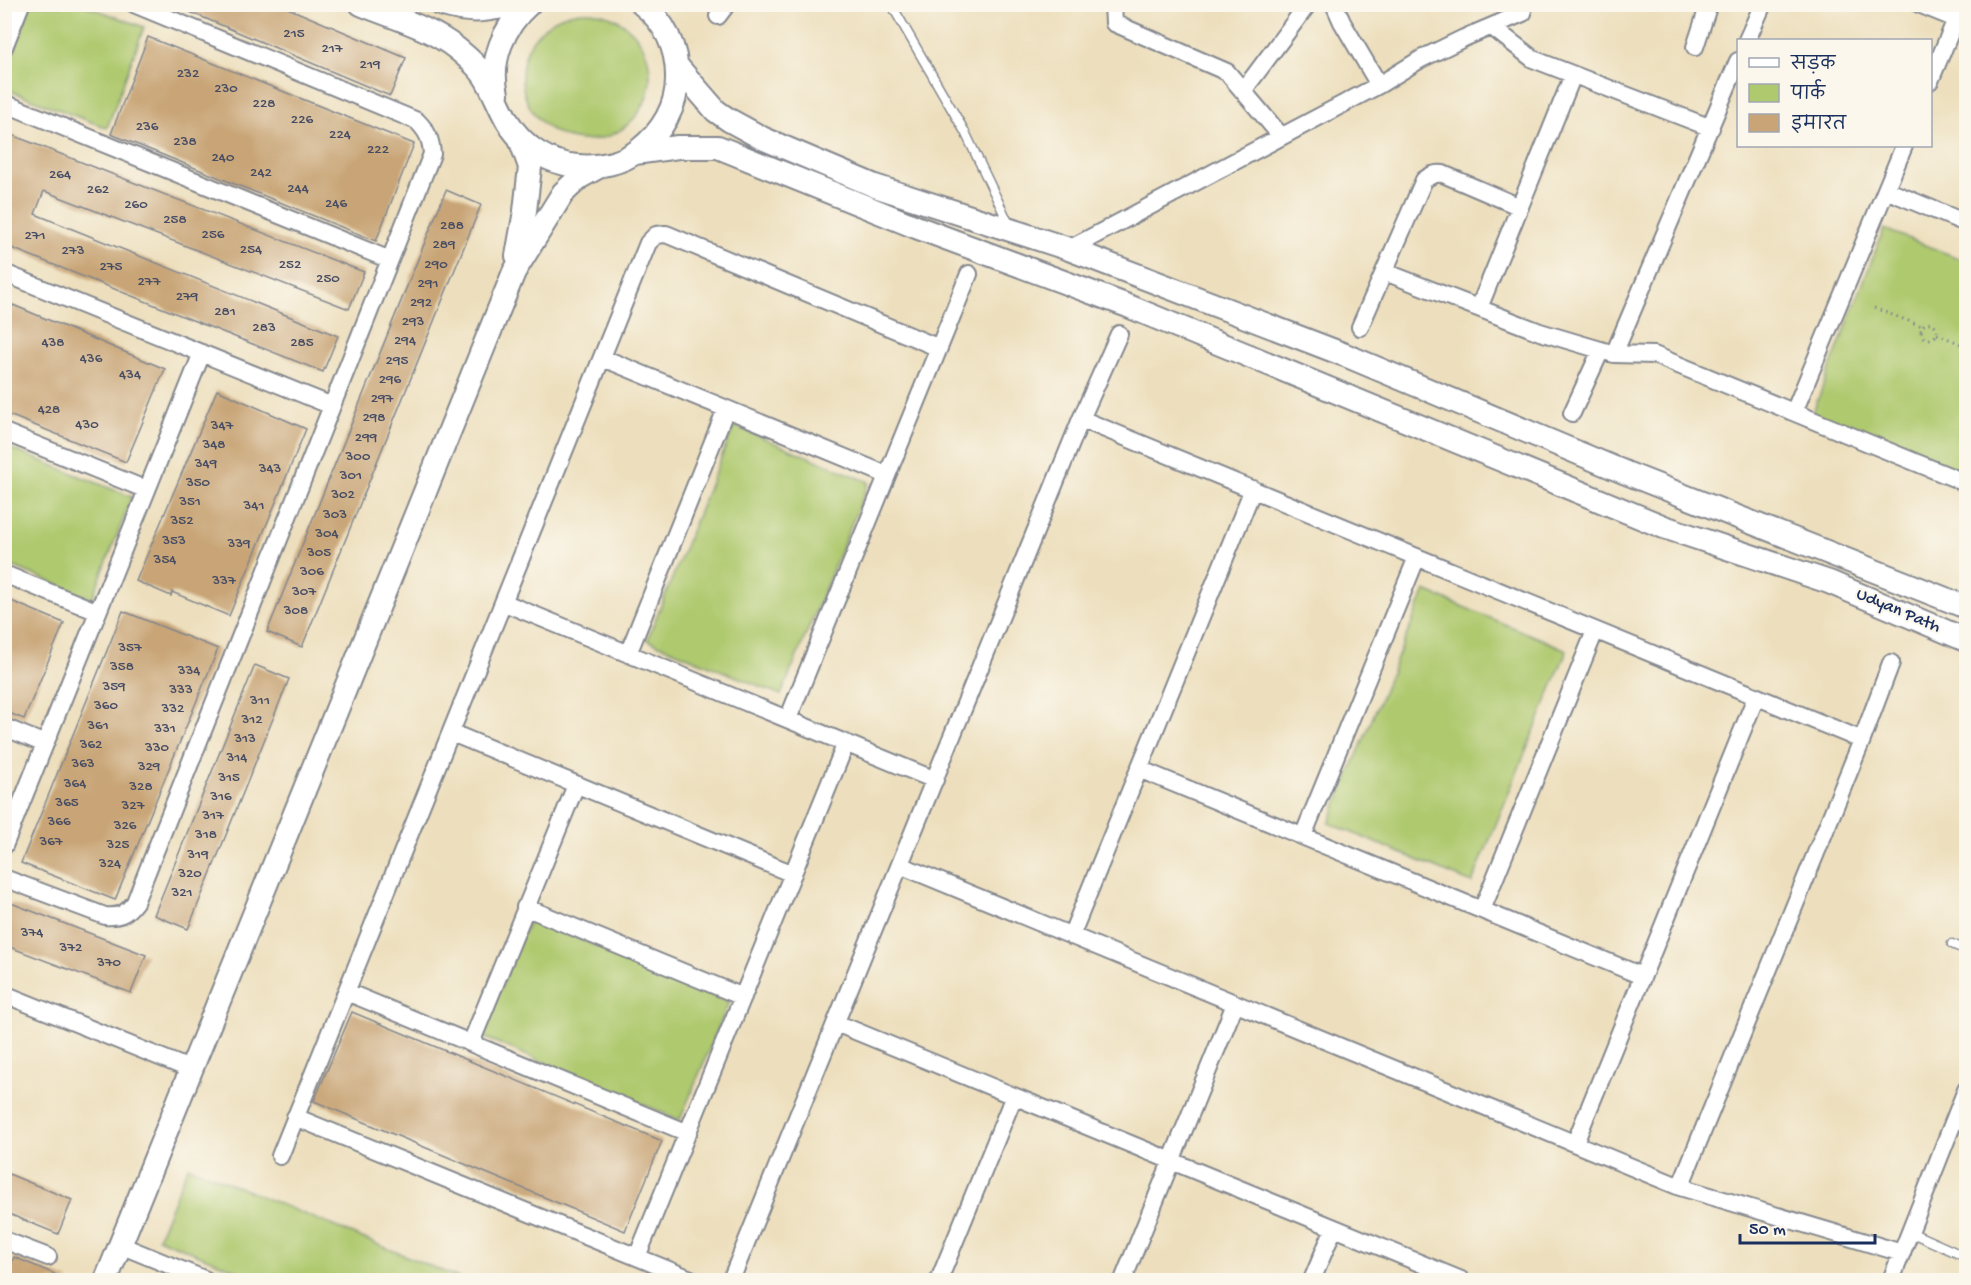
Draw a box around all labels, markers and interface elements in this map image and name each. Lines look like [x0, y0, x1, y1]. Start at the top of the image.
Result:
house number: 215 [283, 25, 305, 43]
legend [1737, 39, 1932, 147]
house number: 217 [321, 40, 344, 58]
text: सड़क [1790, 55, 1836, 76]
house number: 219 [360, 56, 381, 74]
house number: 232 [177, 65, 199, 83]
text: पार्क [1790, 79, 1826, 106]
house number: 230 [214, 80, 238, 98]
house number: 228 [253, 95, 275, 113]
house number: 226 [291, 111, 314, 129]
text: इमारत [1791, 114, 1847, 136]
house number: 236 [136, 118, 159, 136]
house number: 224 [329, 126, 351, 144]
house number: 238 [173, 133, 197, 151]
house number: 222 [367, 141, 389, 159]
house number: 240 [212, 149, 235, 167]
house number: 242 [250, 164, 272, 182]
house number: 264 [49, 166, 71, 184]
house number: 244 [287, 180, 309, 198]
house number: 262 [87, 181, 109, 199]
house number: 246 [325, 195, 347, 213]
house number: 260 [124, 196, 148, 214]
house number: 258 [163, 211, 187, 229]
house number: 288 [440, 217, 464, 235]
house number: 256 [202, 226, 225, 244]
house number: 271 [24, 227, 46, 245]
house number: 289 [432, 236, 456, 254]
house number: 254 [240, 241, 262, 259]
house number: 273 [62, 242, 85, 260]
house number: 252 [279, 256, 301, 274]
house number: 290 [424, 256, 448, 274]
house number: 275 [99, 258, 123, 276]
house number: 250 [316, 270, 340, 288]
house number: 277 [138, 273, 162, 291]
house number: 291 [418, 275, 438, 293]
house number: 279 [176, 288, 199, 306]
house number: 292 [410, 294, 432, 312]
house number: 281 [214, 303, 236, 321]
house number: 293 [402, 313, 425, 331]
house number: 283 [252, 319, 276, 337]
house number: 294 [394, 332, 416, 350]
house number: 438 [41, 334, 65, 352]
house number: 285 [290, 334, 314, 352]
house number: 436 [80, 350, 103, 368]
house number: 295 [386, 352, 408, 370]
house number: 434 [119, 366, 141, 384]
house number: 296 [379, 371, 402, 389]
house number: 297 [371, 390, 395, 408]
house number: 428 [38, 401, 60, 419]
house number: 298 [362, 409, 386, 427]
house number: 430 [75, 416, 99, 434]
house number: 347 [210, 417, 235, 435]
house number: 299 [355, 429, 378, 447]
house number: 348 [201, 436, 226, 454]
house number: 300 [345, 448, 371, 466]
house number: 349 [194, 455, 218, 473]
house number: 343 [258, 460, 282, 478]
house number: 301 [339, 467, 362, 485]
house number: 350 [185, 474, 211, 492]
house number: 302 [330, 486, 355, 504]
house number: 351 [178, 493, 201, 511]
house number: 341 [243, 497, 264, 515]
house number: 303 [322, 506, 347, 524]
house number: 352 [169, 512, 194, 530]
house number: 304 [314, 525, 339, 543]
house number: 353 [161, 532, 186, 550]
house number: 339 [226, 535, 251, 553]
house number: 305 [306, 544, 331, 562]
house number: 354 [153, 551, 176, 569]
house number: 306 [299, 563, 324, 581]
house number: 337 [211, 572, 237, 590]
house number: 307 [291, 583, 317, 601]
street label: Udyan Path [1853, 584, 1944, 638]
house number: 308 [283, 602, 308, 620]
house number: 357 [117, 639, 143, 657]
house number: 358 [109, 658, 134, 676]
house number: 334 [177, 662, 200, 680]
house number: 359 [101, 678, 126, 696]
house number: 333 [168, 681, 193, 699]
house number: 311 [249, 692, 270, 710]
house number: 360 [93, 697, 118, 715]
house number: 332 [161, 700, 184, 718]
house number: 312 [240, 711, 263, 729]
house number: 361 [86, 717, 109, 735]
house number: 331 [153, 720, 176, 738]
house number: 313 [233, 730, 256, 748]
house number: 362 [79, 736, 102, 754]
house number: 330 [144, 739, 170, 757]
house number: 314 [226, 749, 247, 767]
house number: 363 [70, 755, 95, 773]
house number: 329 [137, 758, 161, 776]
house number: 315 [217, 769, 240, 787]
house number: 364 [63, 775, 86, 793]
house number: 328 [128, 778, 153, 796]
house number: 316 [209, 788, 232, 806]
house number: 365 [54, 794, 79, 812]
house number: 327 [121, 797, 146, 815]
house number: 317 [201, 807, 225, 825]
house number: 366 [47, 813, 71, 831]
house number: 326 [113, 817, 137, 835]
house number: 318 [194, 826, 217, 844]
house number: 367 [38, 833, 64, 851]
house number: 325 [105, 836, 130, 854]
house number: 319 [186, 846, 209, 864]
house number: 324 [98, 855, 121, 873]
house number: 320 [177, 865, 202, 883]
house number: 321 [170, 884, 193, 902]
house number: 374 [20, 924, 43, 942]
house number: 372 [59, 939, 82, 957]
house number: 370 [96, 954, 122, 972]
scale bar [1740, 1207, 1875, 1245]
text: 50 m [1749, 1220, 1786, 1241]

